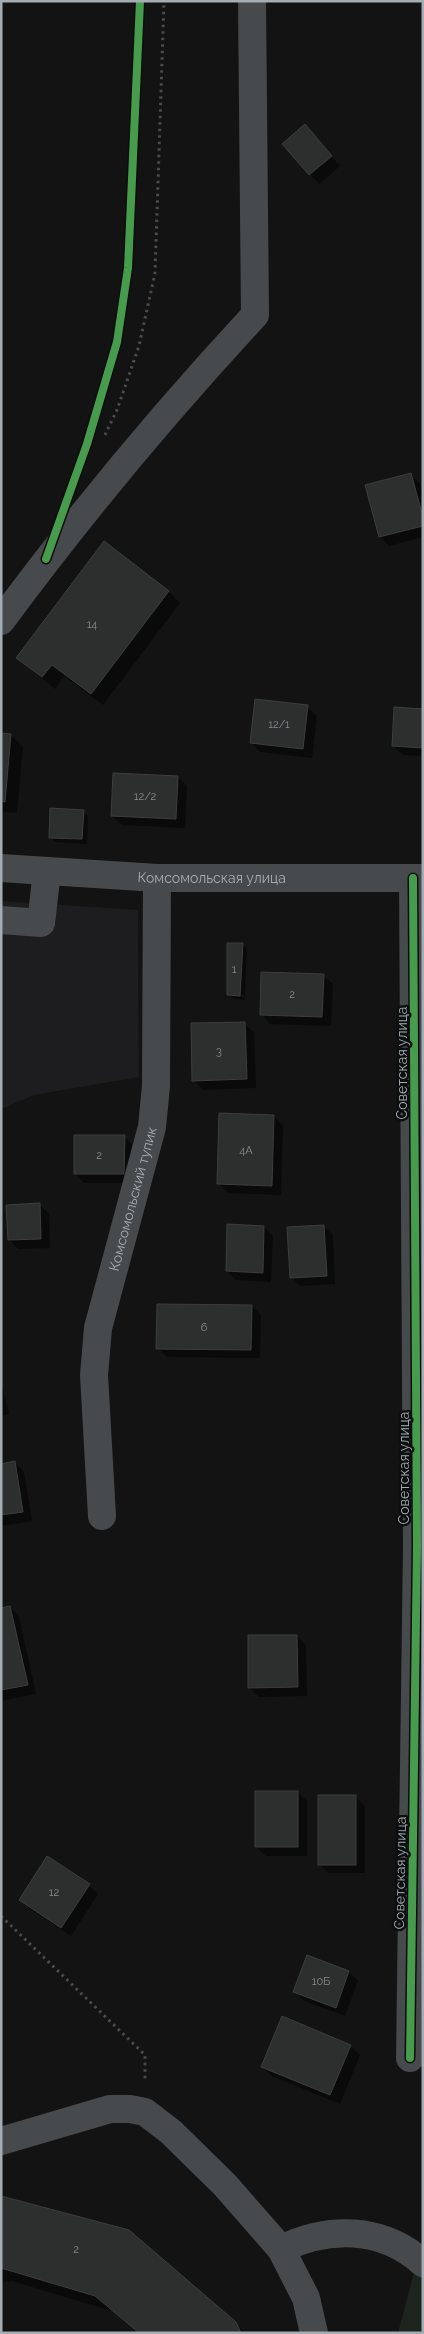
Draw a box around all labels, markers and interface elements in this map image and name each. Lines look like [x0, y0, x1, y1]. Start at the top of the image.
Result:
house number: 14 [87, 618, 97, 631]
house number: 12/1 [268, 718, 290, 731]
house number: 12/2 [134, 790, 157, 803]
street label: Комсомольская улица [137, 869, 286, 886]
house number: 1 [232, 963, 237, 976]
house number: 2 [289, 988, 295, 1001]
street label: Советская улица [394, 1007, 410, 1119]
house number: 3 [216, 1045, 222, 1058]
street label: Комсомольский тупик [106, 1125, 160, 1273]
house number: 4А [239, 1144, 253, 1157]
house number: 2 [96, 1149, 102, 1162]
house number: 6 [201, 1321, 208, 1334]
street label: Советская улица [396, 1412, 412, 1524]
street label: Советская улица [391, 1816, 409, 1930]
house number: 12 [49, 1886, 59, 1899]
house number: 10Б [312, 1975, 330, 1988]
house number: 2 [73, 2243, 79, 2256]

